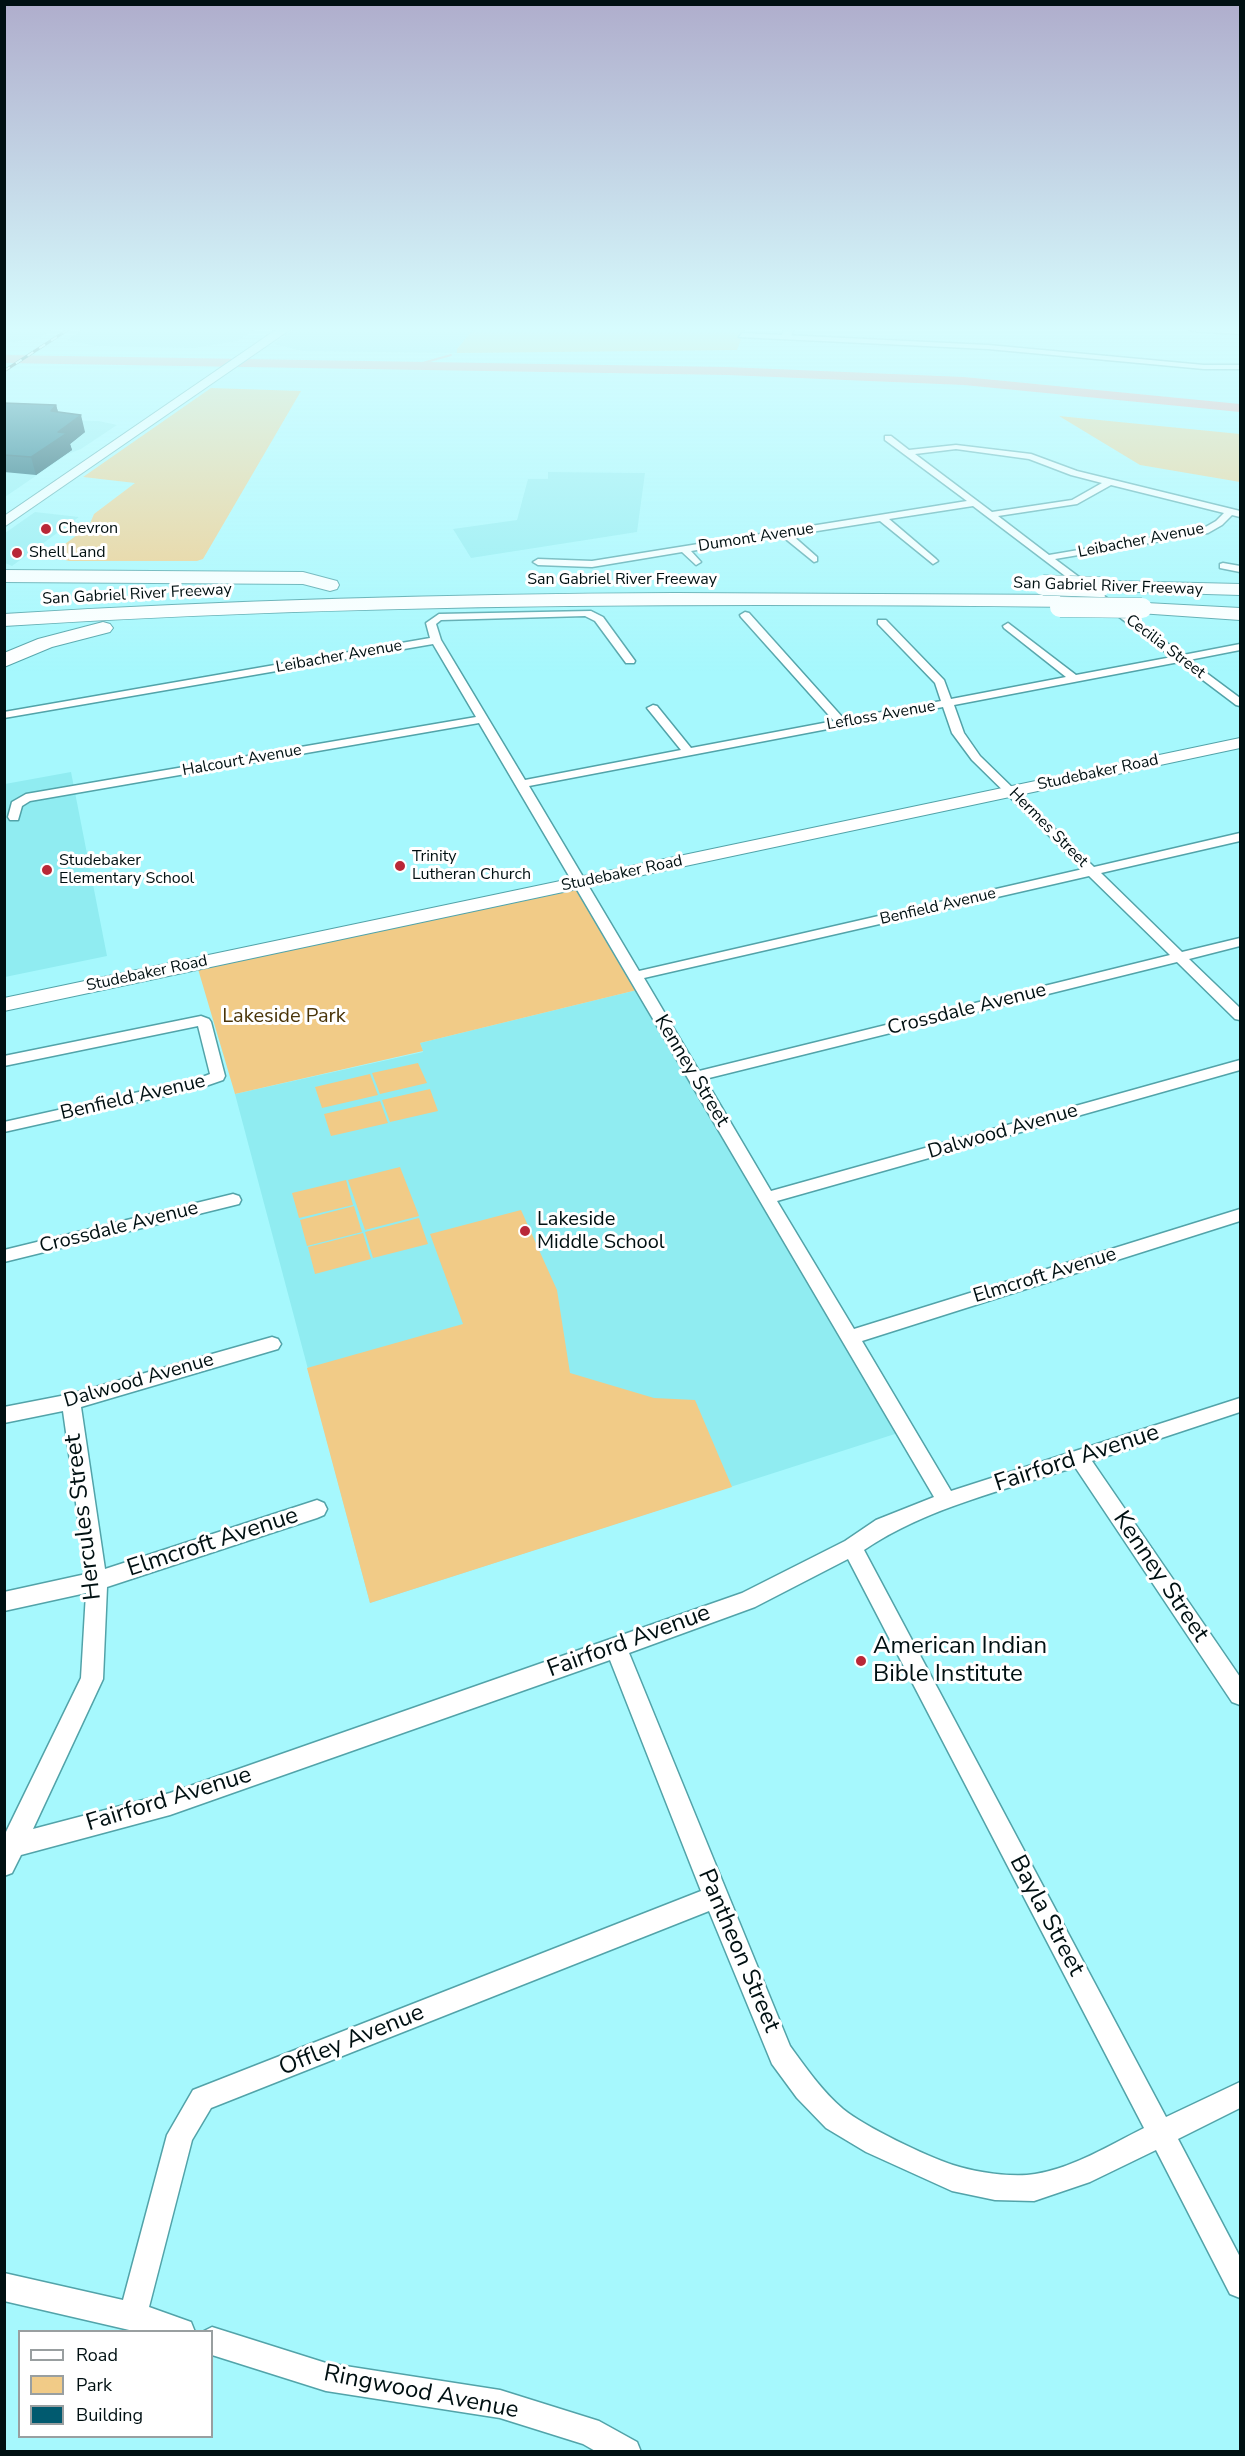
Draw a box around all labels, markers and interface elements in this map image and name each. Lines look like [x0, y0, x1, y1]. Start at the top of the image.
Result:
place label: Chevron [58, 519, 118, 539]
street label: Dumont Avenue [697, 519, 815, 557]
street label: Leibacher Avenue [1076, 519, 1206, 563]
marker: Chevron [39, 522, 53, 536]
place label: Shell Land [29, 543, 106, 563]
marker: Shell Land [10, 546, 24, 560]
street label: San Gabriel River Freeway [527, 570, 717, 590]
street label: San Gabriel River Freeway [1013, 574, 1203, 600]
street label: San Gabriel River Freeway [42, 580, 232, 610]
street label: Cecilia Street [1121, 611, 1209, 683]
street label: Leibacher Avenue [274, 636, 404, 678]
street label: Lefloss Avenue [825, 697, 937, 735]
street label: Halcourt Avenue [181, 741, 303, 781]
street label: Studebaker Road [1036, 751, 1160, 795]
street label: Hermes Street [1004, 784, 1092, 872]
place label: Trinity Lutheran Church [412, 847, 531, 885]
place label: Studebaker Elementary School [59, 851, 194, 889]
street label: Studebaker Road [560, 852, 684, 896]
marker: Trinity Lutheran Church [393, 859, 407, 873]
marker: Studebaker Elementary School [40, 863, 54, 877]
street label: Benfield Avenue [878, 884, 998, 930]
street label: Studebaker Road [85, 952, 209, 996]
street label: Crossdale Avenue [885, 979, 1049, 1041]
park label: Lakeside Park [222, 1005, 346, 1029]
street label: Kenney Street [648, 1011, 734, 1131]
street label: Benfield Avenue [58, 1070, 208, 1126]
street label: Dalwood Avenue [925, 1099, 1081, 1165]
street label: Crossdale Avenue [37, 1197, 201, 1259]
place label: Lakeside Middle School [537, 1208, 665, 1255]
marker: Lakeside Middle School [518, 1224, 532, 1238]
street label: Elmcroft Avenue [971, 1243, 1119, 1309]
street label: Dalwood Avenue [61, 1348, 217, 1414]
street label: Fairford Avenue [991, 1419, 1163, 1499]
street label: Hercules Street [60, 1432, 108, 1602]
street label: Elmcroft Avenue [124, 1502, 302, 1584]
street label: Kenney Street [1106, 1506, 1214, 1648]
street label: Fairford Avenue [544, 1599, 714, 1685]
place label: American Indian Bible Institute [873, 1633, 1047, 1689]
marker: American Indian Bible Institute [854, 1654, 868, 1668]
street label: Fairford Avenue [83, 1761, 255, 1839]
street label: Bayla Street [1002, 1851, 1090, 1981]
street label: Pantheon Street [691, 1865, 785, 2037]
street label: Offley Avenue [275, 1999, 429, 2083]
legend [18, 2330, 213, 2438]
text: Road [76, 2343, 118, 2367]
street label: Ringwood Avenue [321, 2360, 521, 2426]
text: Park [76, 2373, 112, 2397]
text: Building [76, 2403, 143, 2427]

